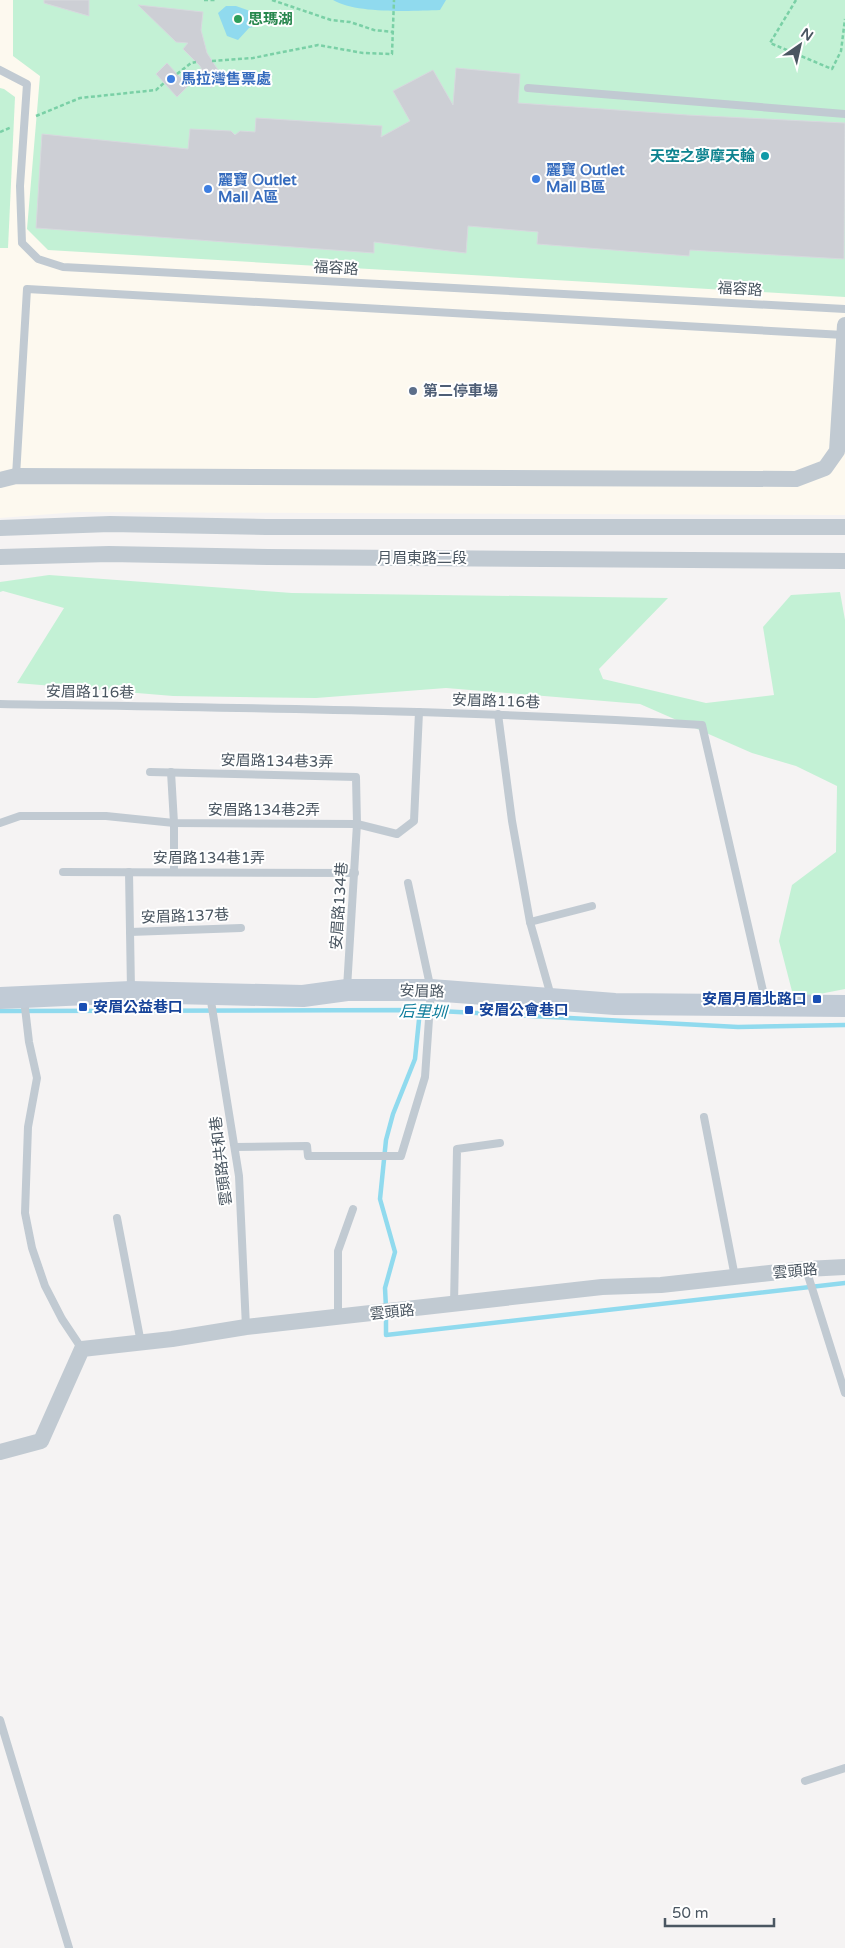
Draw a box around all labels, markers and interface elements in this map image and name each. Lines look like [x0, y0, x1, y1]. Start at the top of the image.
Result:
place label: 思瑪湖 [248, 10, 293, 28]
marker: 思瑪湖 [232, 13, 244, 25]
north arrow [775, 20, 825, 70]
text: N [798, 24, 816, 45]
place label: 馬拉灣售票處 [181, 70, 271, 88]
marker: 馬拉灣售票處 [165, 73, 177, 85]
place label: 天空之夢摩天輪 [650, 147, 755, 165]
marker: 天空之夢摩天輪 [759, 150, 771, 162]
place label: 麗寶 Outlet Mall B區 [546, 161, 625, 196]
place label: 麗寶 Outlet Mall A區 [218, 171, 297, 206]
marker: 麗寶 Outlet Mall B區 [530, 173, 542, 185]
marker: 麗寶 Outlet Mall A區 [202, 183, 214, 195]
street label: 福容路 [313, 258, 359, 278]
street label: 福容路 [717, 279, 763, 299]
place label: 第二停車場 [423, 382, 498, 400]
marker: 第二停車場 [407, 385, 419, 397]
street label: 月眉東路二段 [377, 549, 467, 567]
street label: 安眉路116巷 [46, 682, 134, 702]
street label: 安眉路116巷 [452, 690, 540, 712]
street label: 安眉路134巷3弄 [221, 751, 333, 771]
street label: 安眉路134巷2弄 [208, 801, 320, 819]
street label: 安眉路134巷1弄 [153, 849, 265, 867]
street label: 安眉路134巷 [327, 861, 351, 951]
street label: 安眉路137巷 [141, 905, 229, 927]
street label: 安眉路 [399, 981, 445, 1001]
place label: 安眉月眉北路口 [702, 990, 807, 1008]
marker: 安眉月眉北路口 [811, 993, 823, 1005]
place label: 安眉公益巷口 [93, 998, 183, 1016]
marker: 安眉公益巷口 [77, 1001, 89, 1013]
water label: 后里圳 [399, 1001, 449, 1023]
place label: 安眉公會巷口 [479, 1001, 569, 1019]
marker: 安眉公會巷口 [463, 1004, 475, 1016]
street label: 雲頭路共和巷 [207, 1115, 235, 1207]
street label: 雲頭路 [772, 1260, 818, 1282]
street label: 雲頭路 [369, 1301, 415, 1323]
scale bar [665, 1896, 774, 1928]
text: 50 m [672, 1904, 709, 1922]

